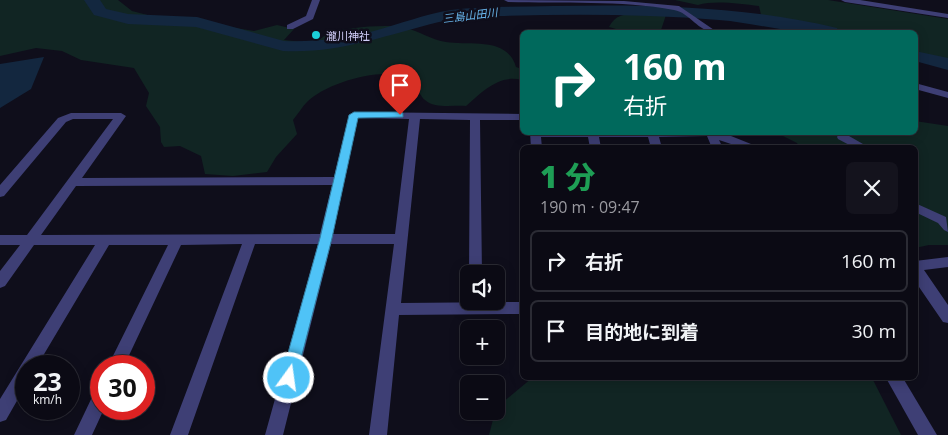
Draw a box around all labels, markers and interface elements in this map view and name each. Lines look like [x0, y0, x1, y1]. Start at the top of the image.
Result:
water label: 三島山田川 [442, 4, 499, 26]
place label: 瀧川神社 [326, 28, 370, 43]
marker: 瀧川神社 [310, 29, 322, 41]
text: 160 m [623, 43, 727, 90]
icon: right [540, 50, 605, 115]
pin [379, 64, 421, 115]
icon: arrive [386, 71, 414, 99]
text: 右折 [623, 90, 667, 120]
text: 1 分 [540, 156, 595, 197]
button: close [846, 162, 898, 214]
text: 190 m · 09:47 [540, 196, 640, 218]
icon: right [542, 247, 570, 275]
text: 160 m [841, 248, 896, 274]
text: 右折 [585, 249, 623, 275]
map controls [460, 265, 505, 420]
button: sound [460, 265, 505, 310]
icon: arrive [542, 317, 570, 345]
text: 30 m [852, 318, 896, 344]
text: 目的地に到着 [585, 319, 699, 345]
button: + [460, 320, 505, 365]
position arrow [262, 351, 314, 403]
speed limit sign: 30 [90, 355, 155, 420]
text: 23 [33, 364, 62, 398]
button: − [460, 375, 505, 420]
text: km/h [33, 391, 62, 408]

